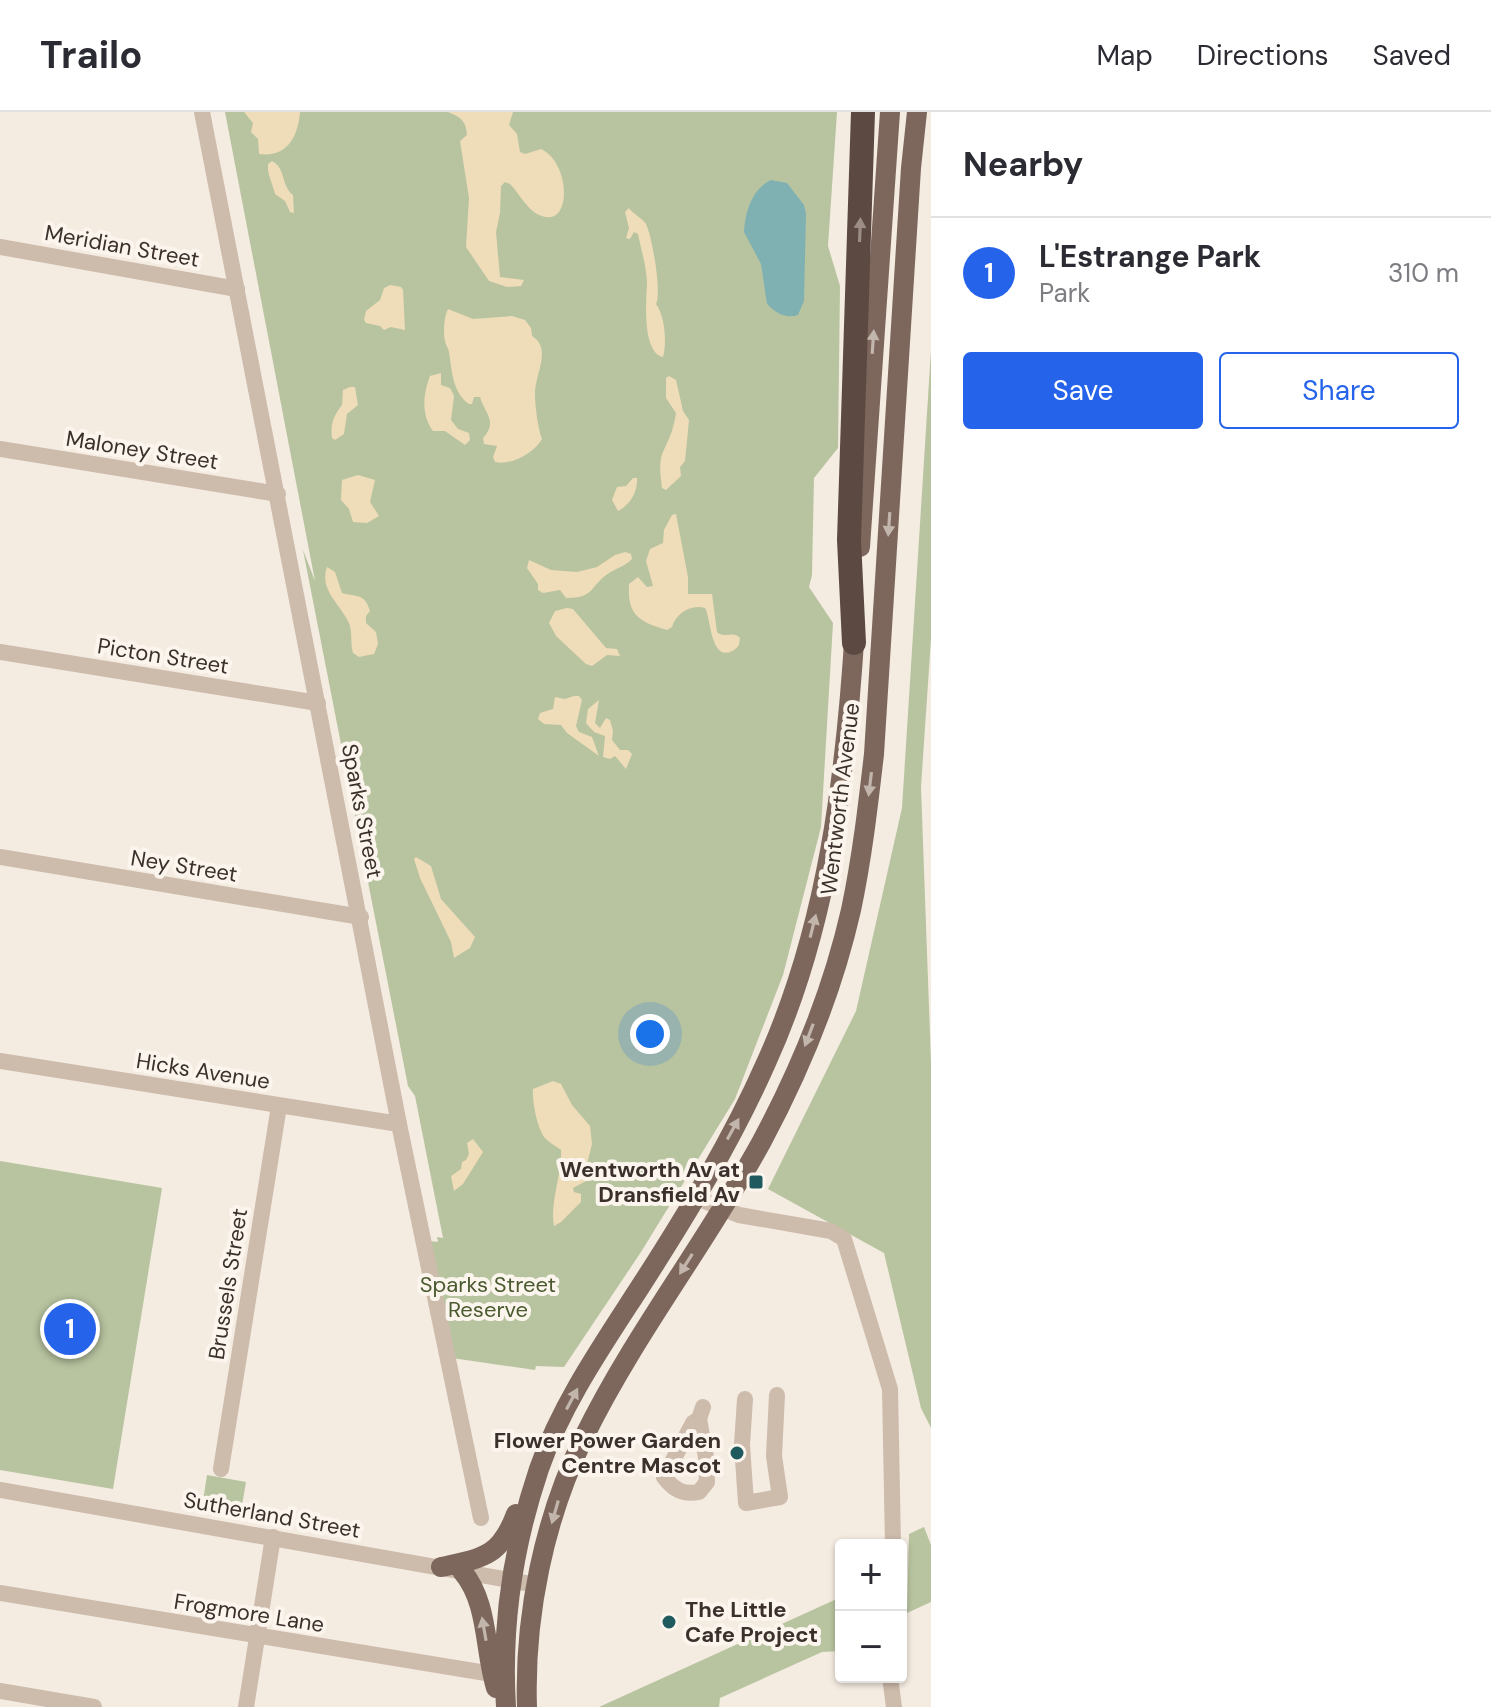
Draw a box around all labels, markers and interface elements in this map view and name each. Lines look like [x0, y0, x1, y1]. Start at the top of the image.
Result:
text: Trailo [40, 30, 142, 80]
text: Map [1096, 37, 1153, 74]
text: Directions [1197, 37, 1329, 74]
text: Saved [1373, 37, 1451, 74]
text: Nearby [963, 142, 1083, 187]
one-way arrow [853, 217, 866, 242]
street label: Meridian Street [43, 218, 201, 274]
text: L'Estrange Park [1039, 237, 1261, 276]
text: 1 [984, 256, 994, 290]
text: 310 m [1388, 256, 1459, 290]
text: Park [1039, 276, 1090, 310]
one-way arrow [867, 329, 880, 354]
button: Save [963, 352, 1203, 429]
button: Share [1219, 352, 1459, 429]
street label: Maloney Street [64, 424, 220, 476]
one-way arrow [882, 512, 895, 537]
street label: Picton Street [95, 631, 231, 681]
street label: Wentworth Avenue [814, 701, 866, 897]
street label: Sparks Street [335, 741, 389, 881]
one-way arrow [864, 772, 877, 797]
street label: Ney Street [129, 843, 239, 889]
one-way arrow [808, 914, 820, 939]
your location [630, 1014, 670, 1054]
one-way arrow [803, 1023, 816, 1047]
street label: Hicks Avenue [134, 1046, 272, 1096]
one-way arrow [725, 1118, 739, 1140]
place label: Wentworth Av at Dransfield Av [560, 1155, 741, 1209]
marker: Wentworth Av at Dransfield Av [747, 1173, 765, 1191]
street label: Brussels Street [202, 1206, 254, 1362]
one-way arrow [680, 1253, 694, 1275]
park label: Sparks Street Reserve [420, 1270, 556, 1324]
pin: 1 [44, 1299, 96, 1359]
one-way arrow [565, 1388, 579, 1410]
place label: Flower Power Garden Centre Mascot [494, 1426, 721, 1480]
marker: Flower Power Garden Centre Mascot [728, 1444, 746, 1462]
street label: Sutherland Street [181, 1485, 363, 1545]
one-way arrow [549, 1499, 561, 1524]
map controls [835, 1539, 907, 1683]
button: + [835, 1539, 907, 1611]
street label: Frogmore Lane [172, 1587, 326, 1639]
place label: The Little Cafe Project [685, 1595, 818, 1649]
button: − [835, 1611, 907, 1683]
marker: The Little Cafe Project [660, 1613, 678, 1631]
one-way arrow [478, 1617, 490, 1642]

